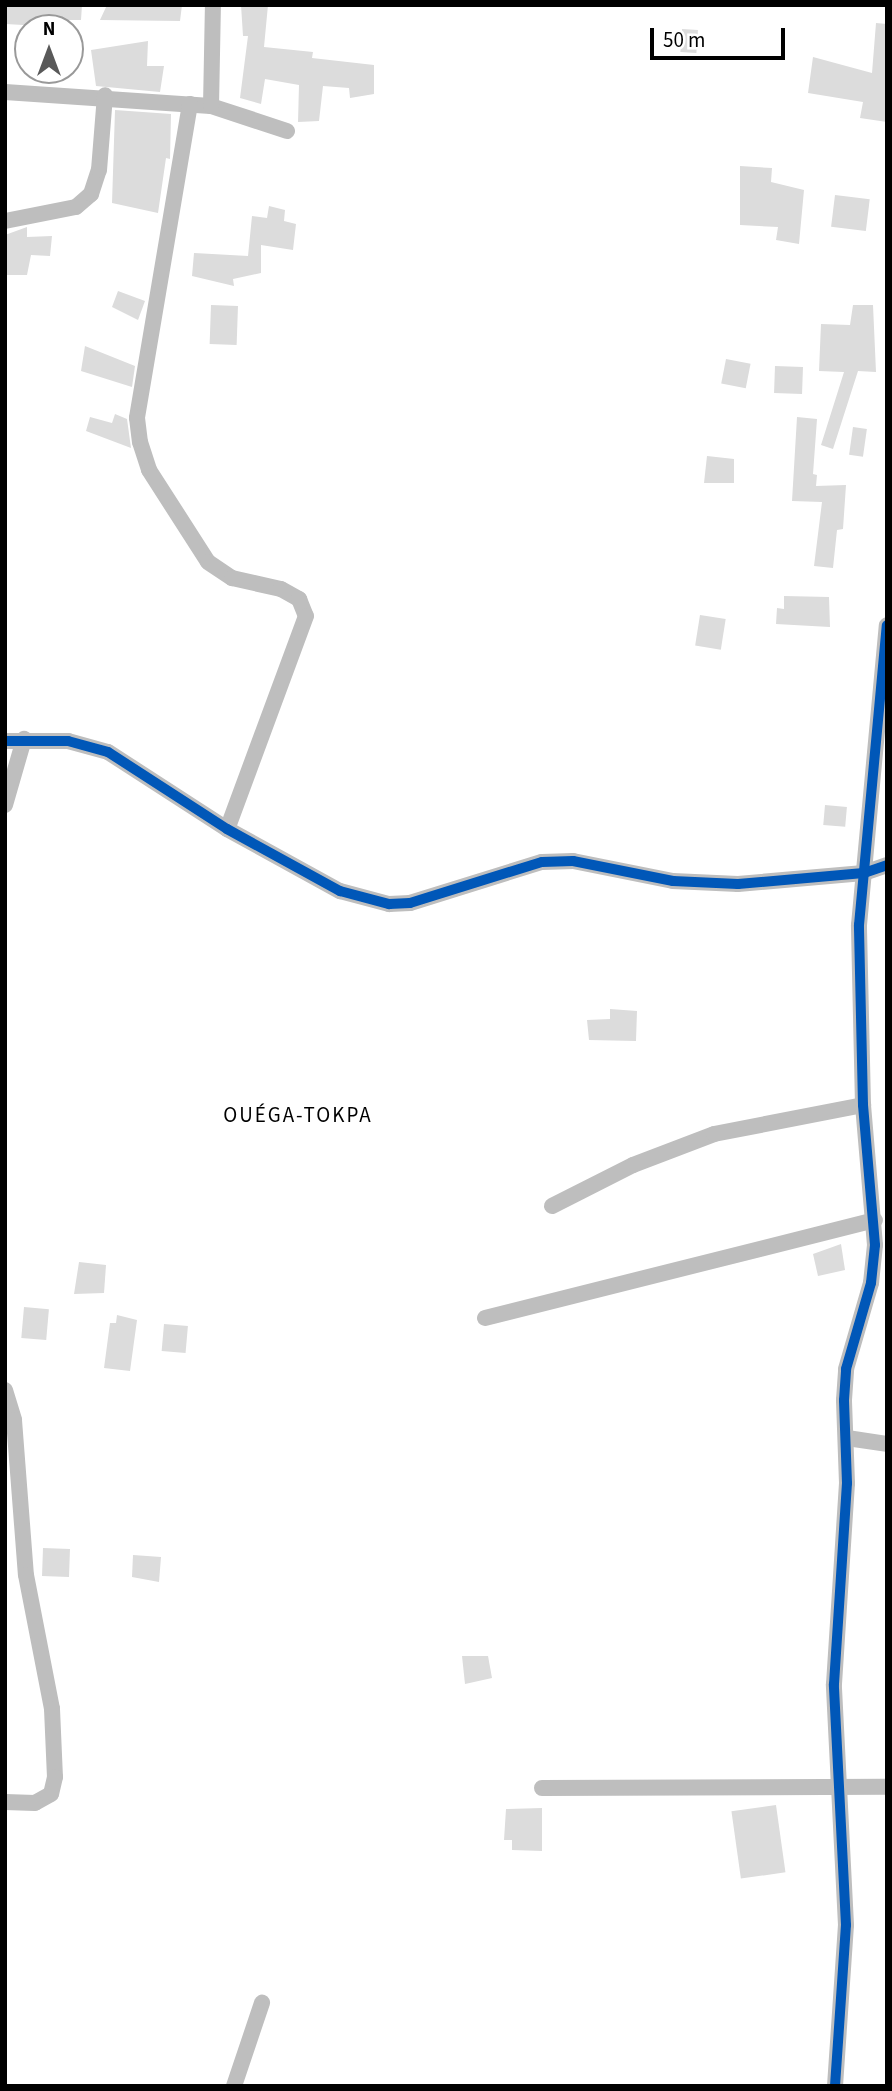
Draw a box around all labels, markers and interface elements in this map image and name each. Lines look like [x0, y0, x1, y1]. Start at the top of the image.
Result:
north arrow [14, 14, 84, 84]
scale bar [654, 14, 789, 58]
text: N [43, 16, 55, 43]
text: 50 m [663, 25, 705, 55]
district label: OUÉGA-TOKPA [225, 1102, 371, 1128]

